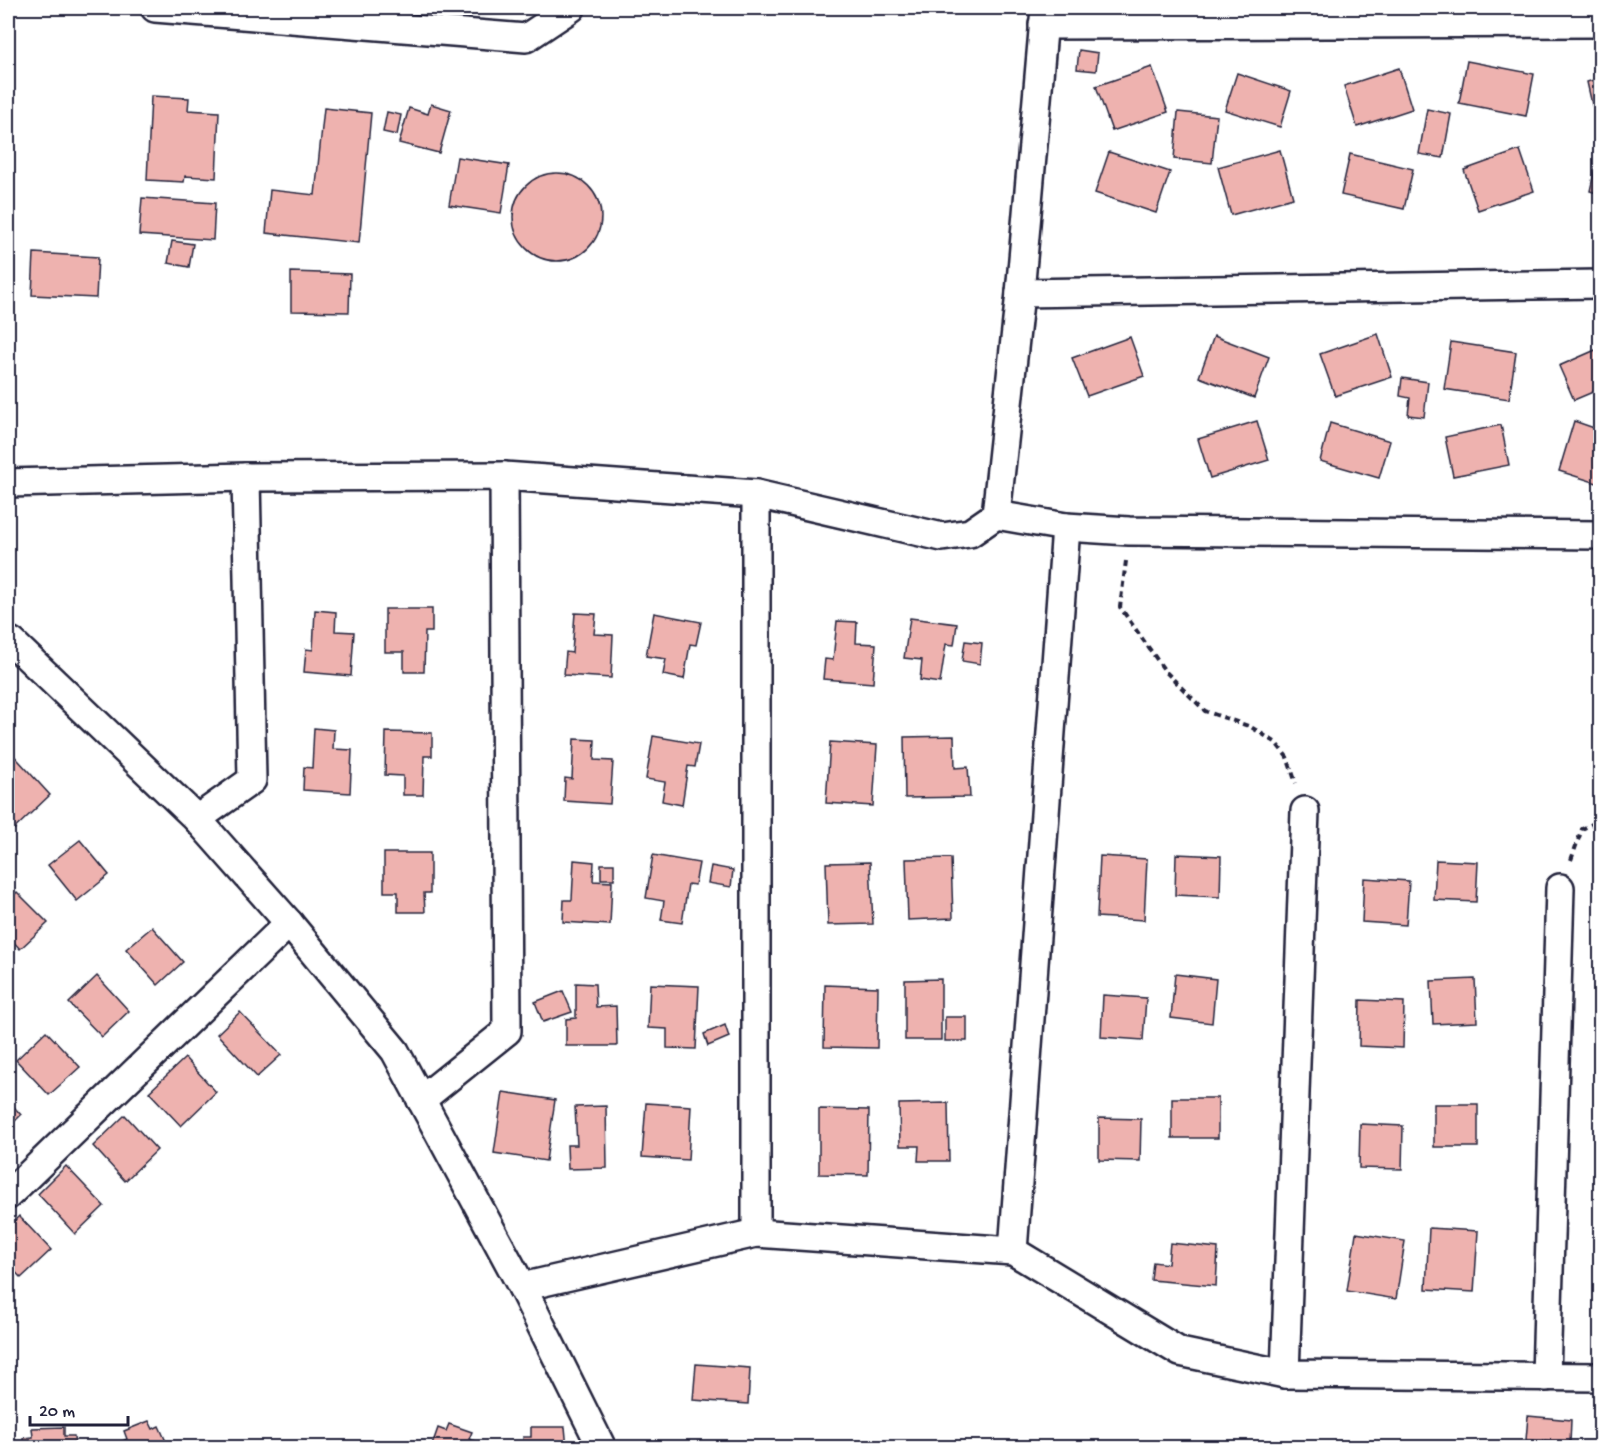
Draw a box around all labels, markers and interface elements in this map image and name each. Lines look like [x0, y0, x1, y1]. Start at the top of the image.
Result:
scale bar [30, 1389, 128, 1427]
text: 20 m [39, 1402, 75, 1423]

